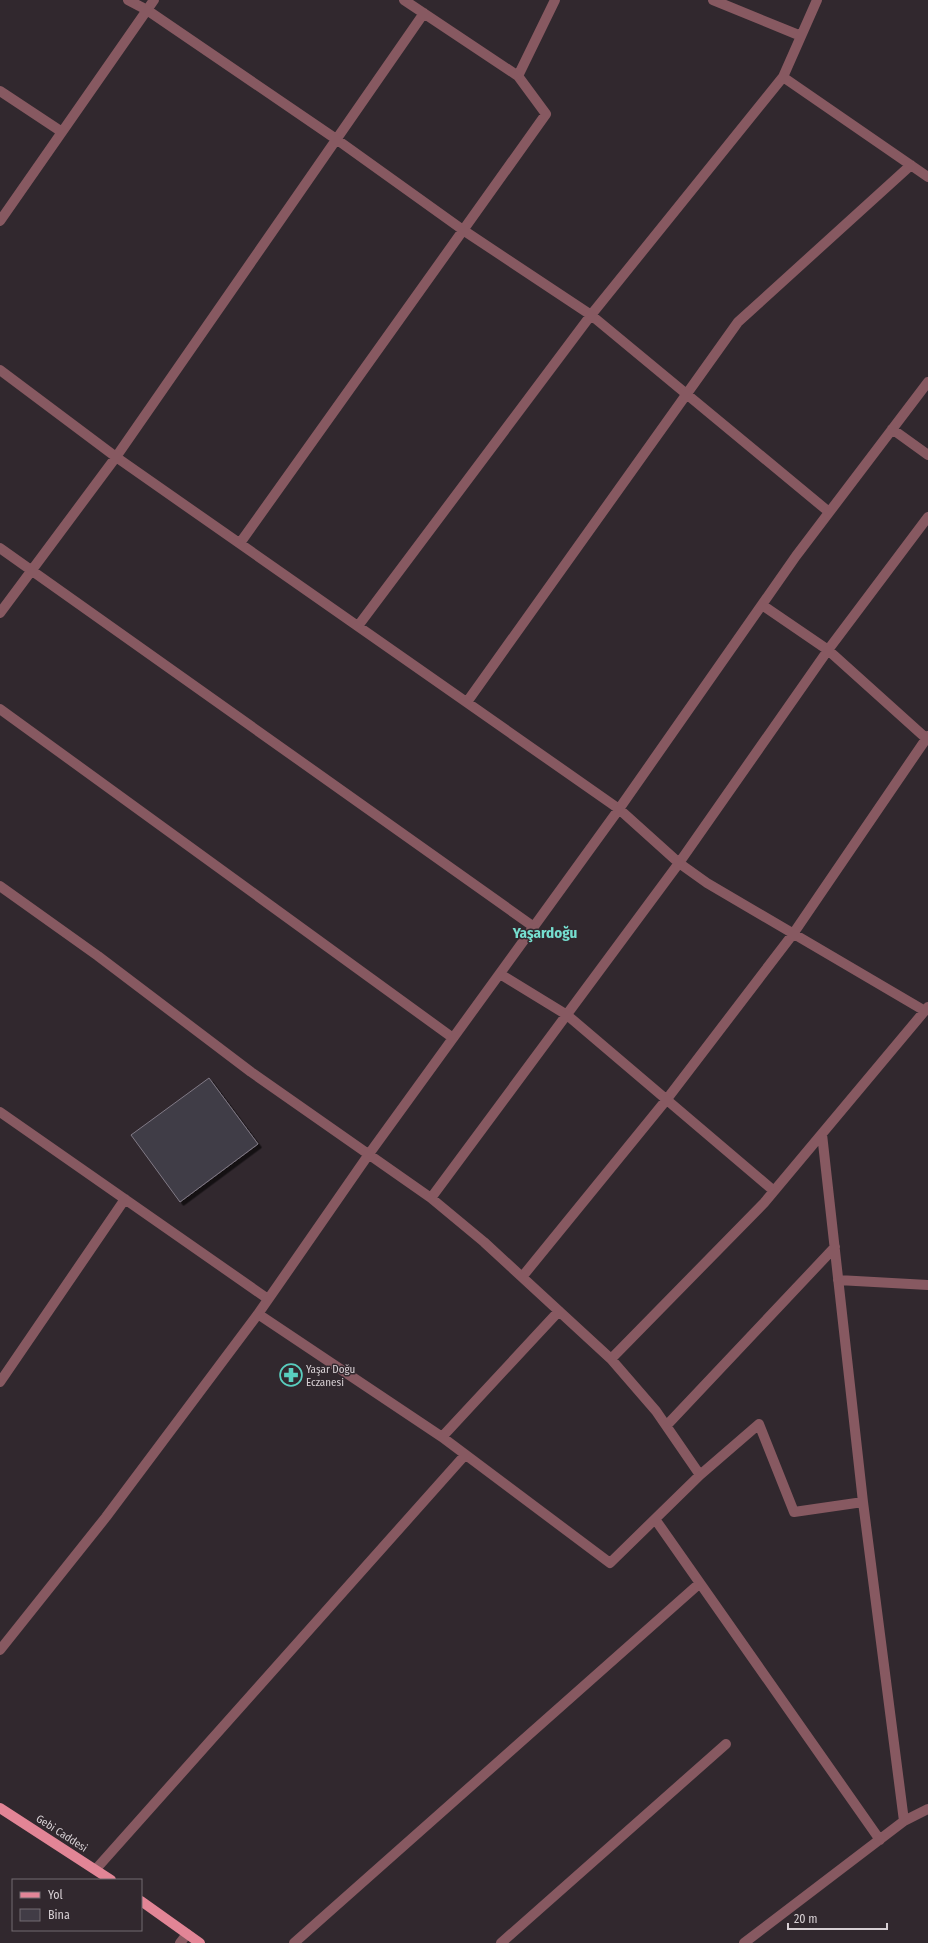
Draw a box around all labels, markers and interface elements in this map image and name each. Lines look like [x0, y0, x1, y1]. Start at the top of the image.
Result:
district label: Yaşardoğu [512, 924, 577, 943]
pharmacy icon: Yaşar Doğu Eczanesi [278, 1362, 304, 1388]
place label: Yaşar Doğu Eczanesi [306, 1363, 355, 1389]
street label: Gebi Caddesi [34, 1812, 90, 1855]
legend [12, 1879, 142, 1931]
text: Yol [48, 1888, 63, 1902]
scale bar [788, 1905, 887, 1931]
text: Bina [48, 1908, 70, 1922]
text: 20 m [794, 1912, 818, 1926]

